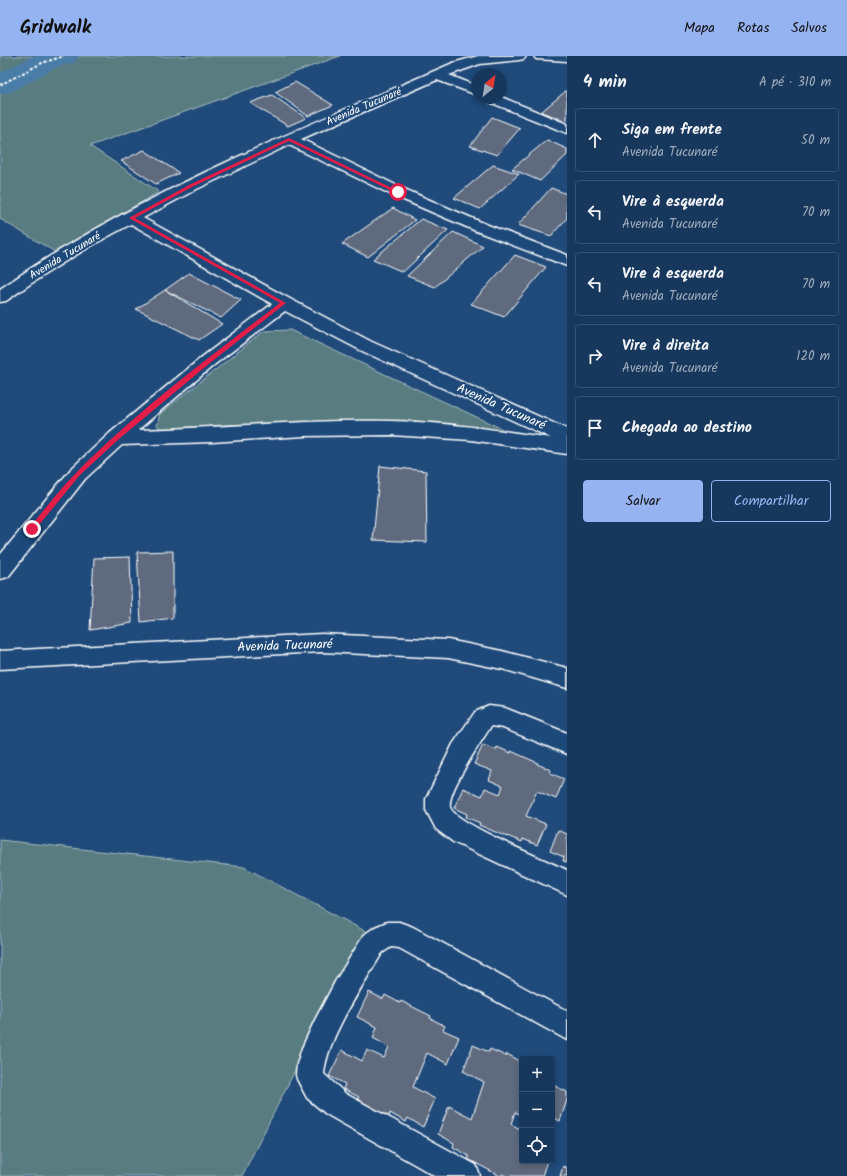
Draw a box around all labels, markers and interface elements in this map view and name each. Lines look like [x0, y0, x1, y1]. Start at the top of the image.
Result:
text: Gridwalk [20, 13, 91, 43]
text: Mapa [684, 17, 715, 39]
text: Rotas [737, 17, 769, 39]
text: Salvos [791, 17, 827, 39]
north arrow [471, 68, 507, 104]
text: 4 min [583, 69, 627, 96]
text: A pé · 310 m [759, 72, 831, 93]
street label: Avenida Tucunaré [323, 82, 406, 131]
text: Siga em frente [622, 118, 722, 142]
icon: ahead [584, 129, 606, 151]
text: 50 m [801, 130, 830, 151]
text: Avenida Tucunaré [622, 142, 717, 163]
route start [389, 183, 407, 201]
text: Vire à esquerda [622, 190, 724, 214]
icon: left [584, 201, 606, 223]
text: 70 m [802, 202, 830, 223]
text: Avenida Tucunaré [622, 214, 717, 235]
street label: Avenida Tucunaré [26, 227, 105, 284]
text: Vire à esquerda [622, 262, 724, 286]
icon: left [584, 273, 606, 295]
text: 70 m [802, 274, 830, 295]
text: Avenida Tucunaré [622, 286, 717, 307]
text: Vire à direita [622, 334, 709, 358]
icon: right [584, 345, 606, 367]
text: 120 m [796, 346, 830, 367]
text: Avenida Tucunaré [622, 358, 717, 379]
street label: Avenida Tucunaré [453, 378, 550, 437]
text: Chegada ao destino [622, 416, 752, 440]
icon: arrive [584, 417, 606, 439]
button: Salvar [583, 480, 703, 522]
button: Compartilhar [711, 480, 831, 522]
route end [23, 520, 41, 538]
street label: Avenida Tucunaré [237, 634, 334, 658]
map controls [519, 1056, 555, 1164]
button: + [519, 1056, 555, 1092]
button: − [519, 1092, 555, 1128]
button: locate [519, 1128, 555, 1164]

